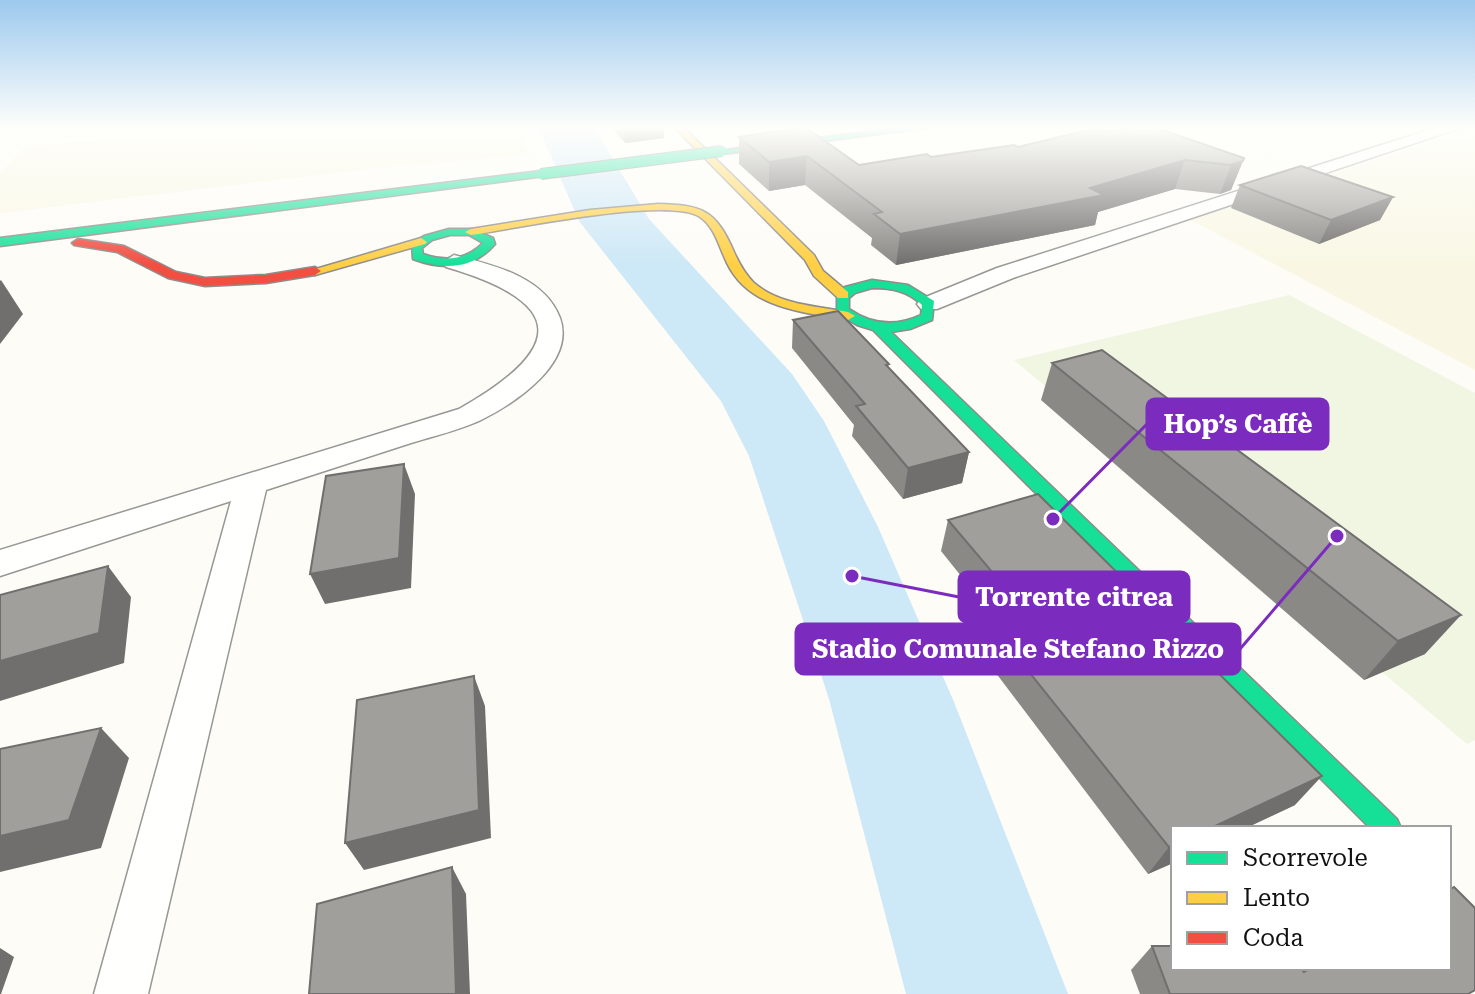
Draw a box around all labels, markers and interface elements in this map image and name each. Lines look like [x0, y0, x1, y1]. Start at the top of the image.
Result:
callout: Hop’s Caffè [1147, 399, 1328, 449]
text: Hop’s Caffè [1163, 409, 1313, 439]
callout: Torrente citrea [959, 572, 1189, 622]
text: Torrente citrea [975, 582, 1173, 612]
callout: Stadio Comunale Stefano Rizzo [796, 624, 1240, 674]
text: Stadio Comunale Stefano Rizzo [812, 634, 1224, 664]
legend [1171, 826, 1451, 970]
text: Scorrevole [1243, 844, 1368, 872]
text: Lento [1243, 884, 1310, 912]
text: Coda [1243, 924, 1303, 952]

